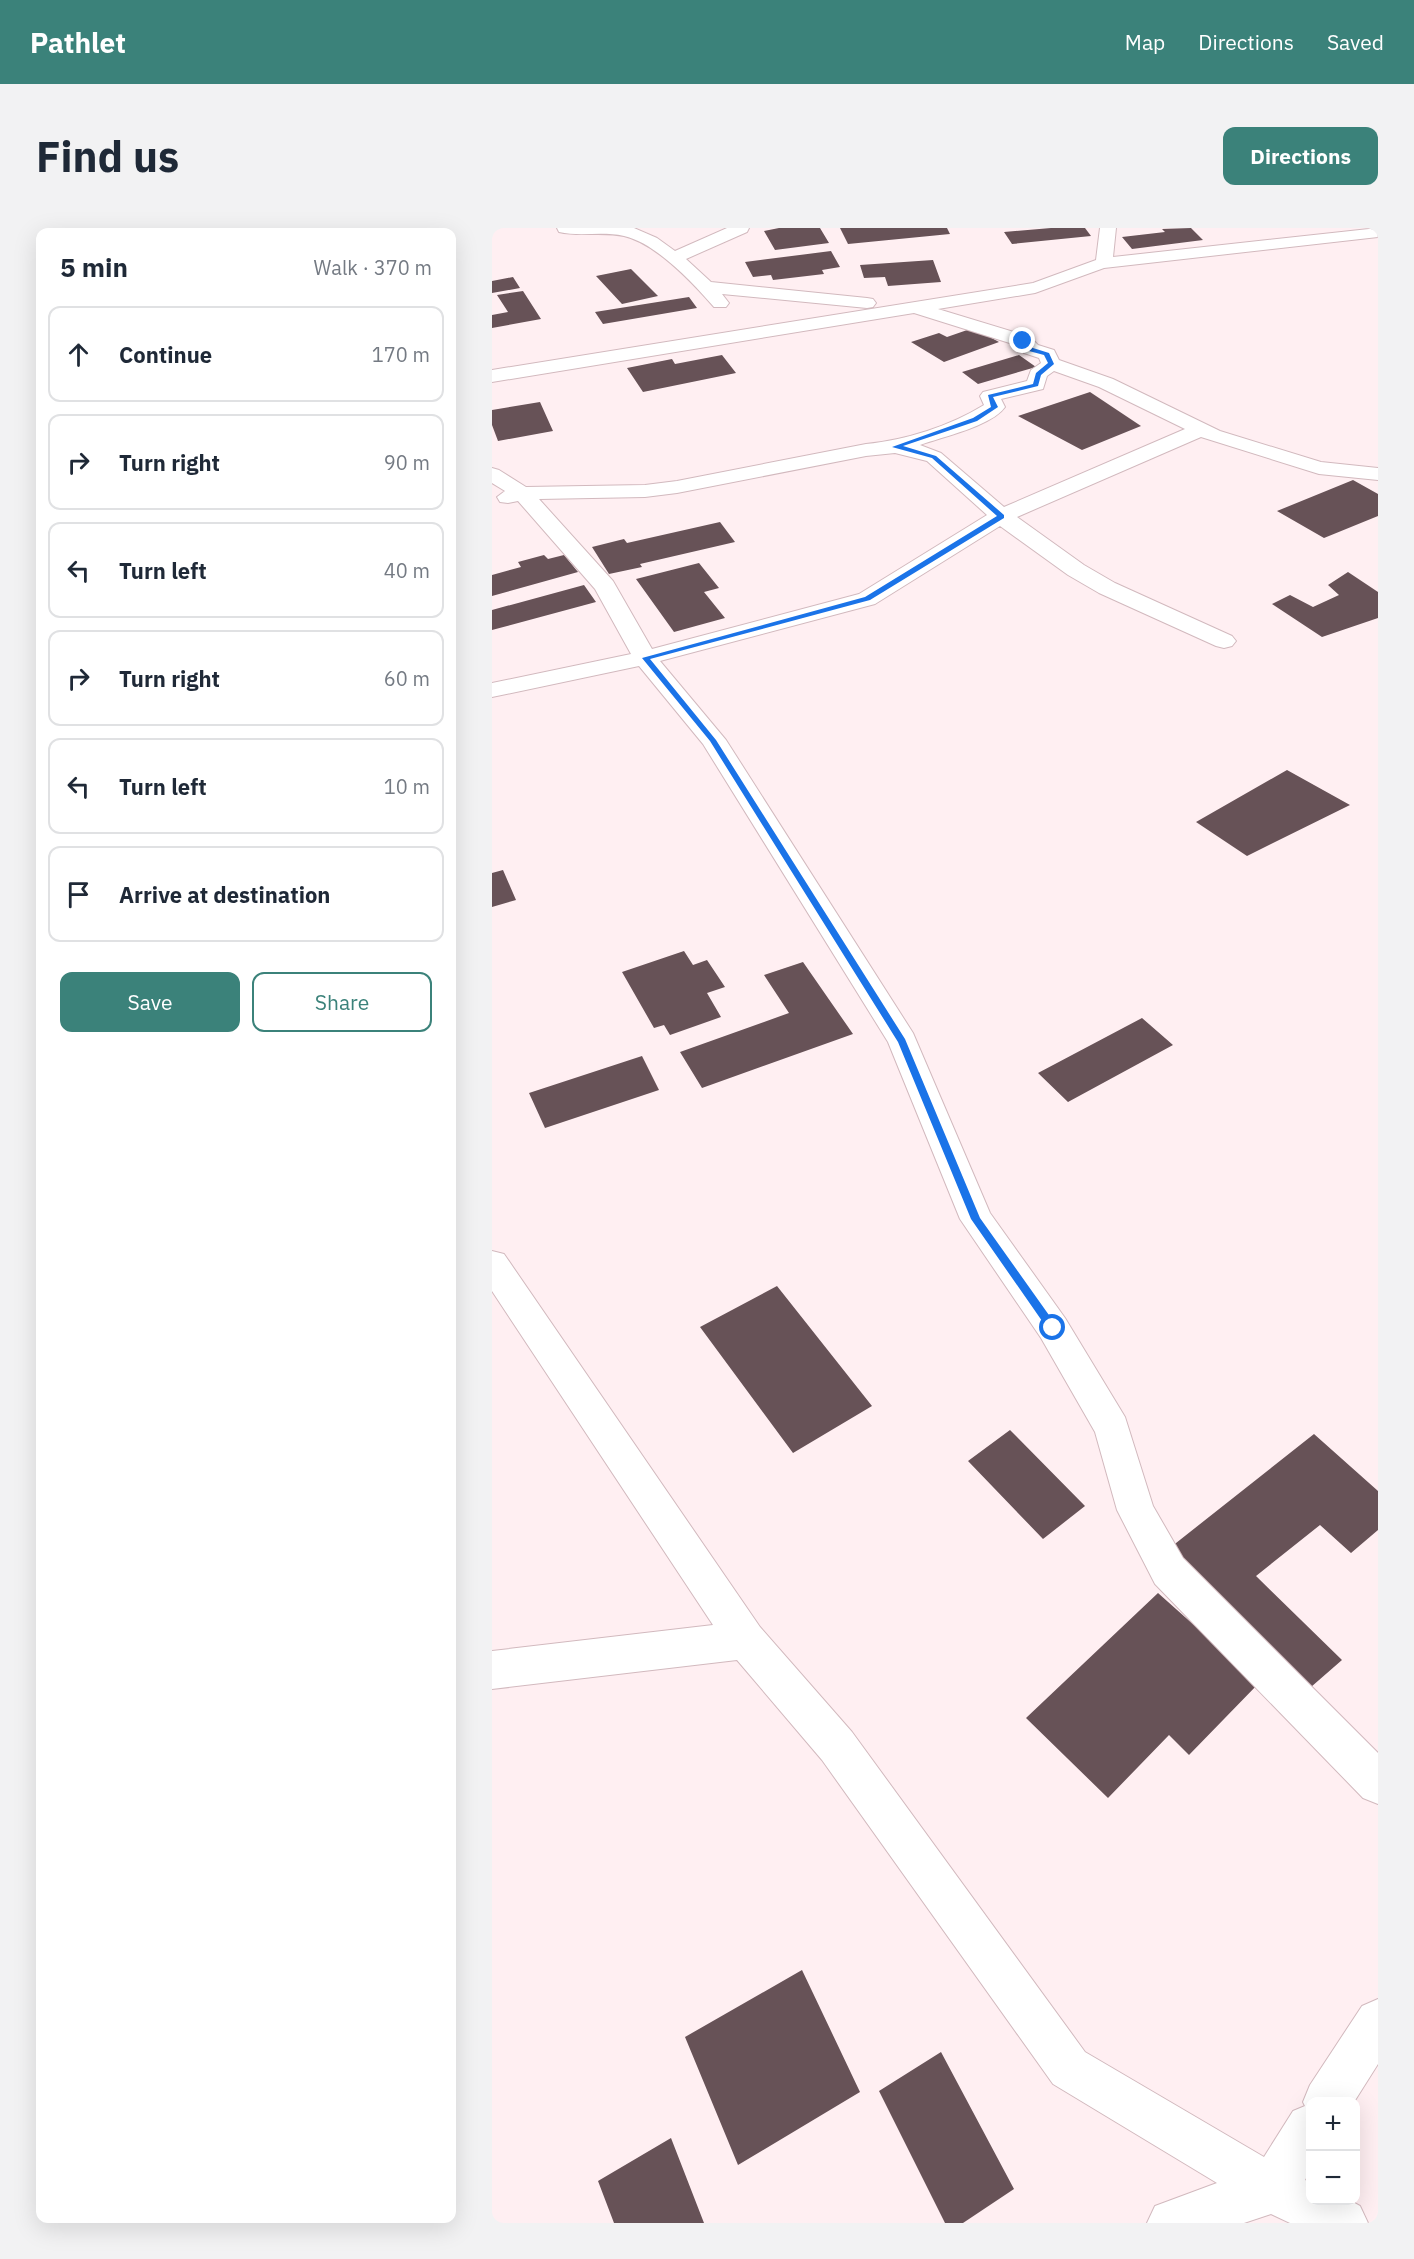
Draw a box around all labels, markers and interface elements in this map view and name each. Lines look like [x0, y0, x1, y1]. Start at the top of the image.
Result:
text: Pathlet [30, 24, 126, 61]
text: Map [1125, 28, 1165, 56]
text: Directions [1198, 28, 1294, 56]
text: Saved [1327, 28, 1384, 56]
button: Directions [1223, 127, 1378, 185]
text: Find us [36, 129, 179, 184]
text: 5 min [60, 250, 128, 284]
text: Walk · 370 m [314, 254, 432, 281]
route end [1009, 327, 1035, 353]
icon: ahead [62, 338, 95, 371]
text: Continue [119, 340, 212, 369]
text: 170 m [372, 341, 430, 368]
icon: right [62, 446, 95, 479]
text: Turn right [119, 448, 220, 477]
text: 90 m [384, 449, 430, 476]
icon: left [62, 554, 95, 587]
text: Turn left [119, 556, 207, 585]
text: 40 m [384, 557, 430, 584]
icon: right [62, 662, 95, 695]
text: Turn right [119, 664, 220, 693]
text: 60 m [384, 665, 430, 692]
icon: left [62, 770, 95, 803]
text: Turn left [119, 772, 207, 801]
text: 10 m [384, 773, 430, 800]
icon: arrive [62, 878, 95, 911]
text: Arrive at destination [119, 880, 330, 909]
button: Save [60, 972, 240, 1032]
button: Share [252, 972, 432, 1032]
route start [1039, 1314, 1065, 1340]
map controls [1306, 2097, 1360, 2205]
button: + [1306, 2097, 1360, 2151]
button: − [1306, 2151, 1360, 2205]

